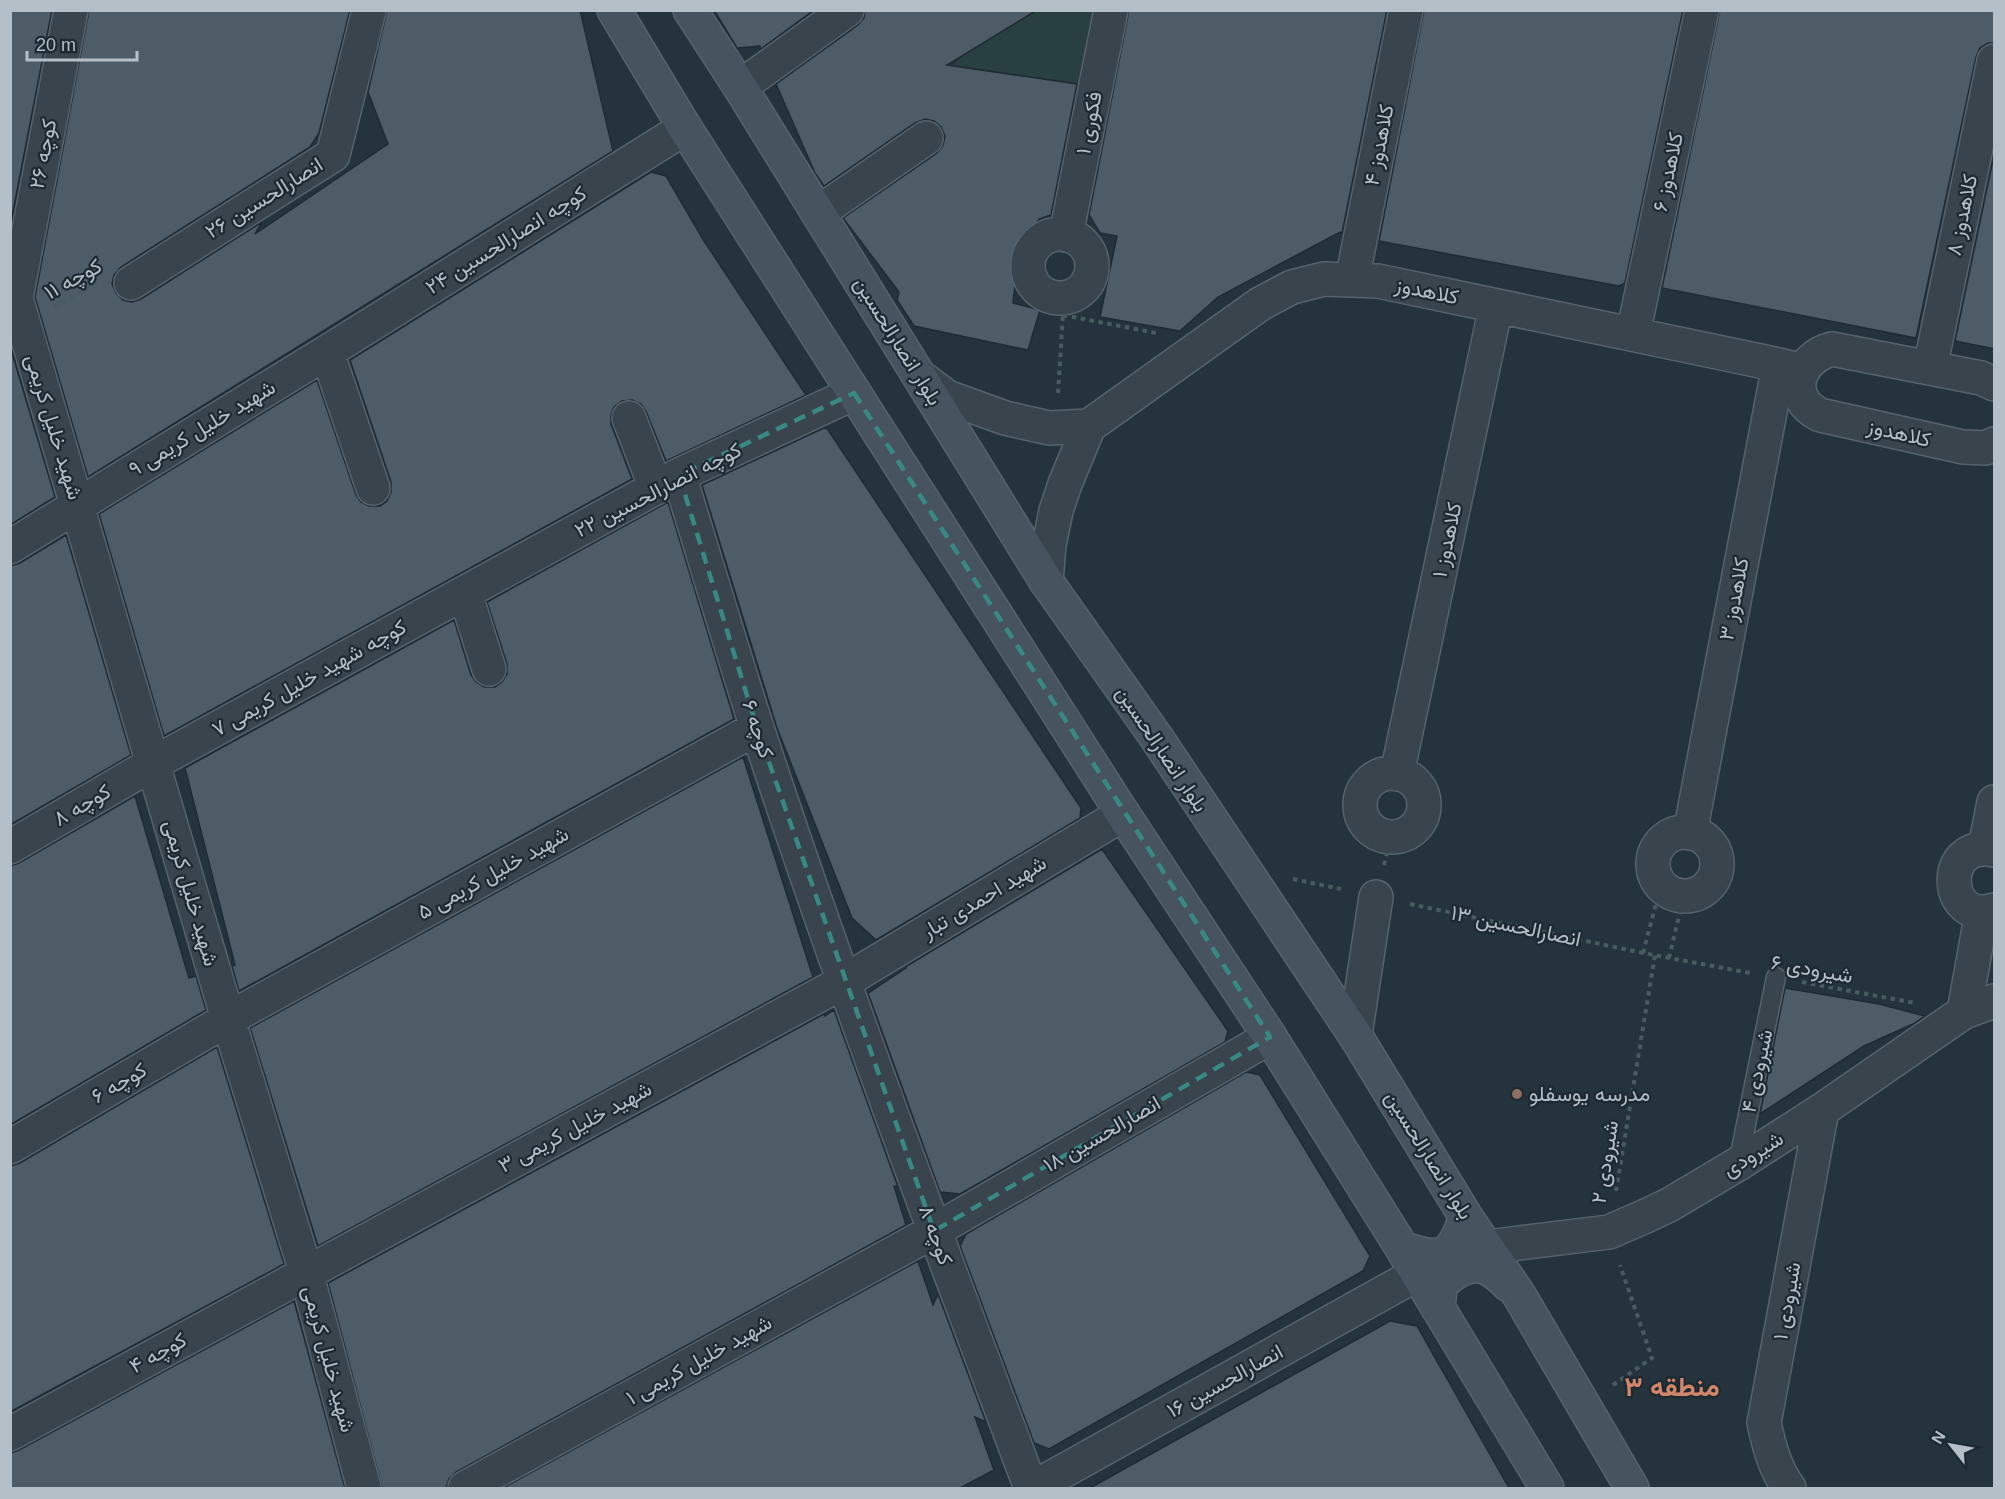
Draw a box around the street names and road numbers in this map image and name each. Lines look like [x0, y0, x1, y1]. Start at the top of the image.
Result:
street label: فکوری ۱ [1071, 90, 1108, 157]
street label: کلاهدوز ۴ [1359, 102, 1400, 188]
street label: کوچه ۲۶ [24, 117, 63, 191]
street label: کلاهدوز ۶ [1648, 130, 1689, 214]
street label: انصارالحسین ۲۶ [201, 152, 328, 244]
street label: کلاهدوز ۸ [1942, 172, 1983, 258]
street label: کوچه انصارالحسین ۲۴ [421, 181, 592, 301]
street label: کوچه ۱۱ [40, 254, 107, 306]
street label: بلوار انصارالحسین [848, 272, 947, 410]
street label: کلاهدوز [1392, 272, 1461, 310]
street label: شهید خلیل کریمی [20, 351, 87, 503]
street label: شهید خلیل کریمی ۹ [124, 375, 280, 482]
street label: کلاهدوز [1864, 414, 1933, 453]
street label: کوچه انصارالحسین ۲۲ [571, 438, 746, 544]
street label: کلاهدوز ۱ [1427, 500, 1468, 580]
street label: کلاهدوز ۳ [1714, 556, 1755, 643]
street label: کوچه شهید خلیل کریمی ۷ [208, 615, 411, 743]
street label: بلوار انصارالحسین [1110, 681, 1213, 817]
street label: کوچه ۶ [735, 697, 779, 762]
street label: کوچه ۸ [49, 779, 116, 833]
street label: شهید خلیل کریمی [158, 817, 223, 969]
street label: شهید خلیل کریمی ۵ [413, 822, 573, 925]
street label: شهید احمدی تبار [917, 850, 1051, 945]
street label: انصارالحسین ۱۳ [1449, 901, 1583, 952]
street label: شیرودی ۶ [1769, 950, 1855, 989]
street label: شیرودی ۴ [1736, 1027, 1779, 1115]
street label: کوچه ۶ [87, 1058, 152, 1110]
street label: شهید خلیل کریمی ۳ [494, 1076, 656, 1178]
street label: بلوار انصارالحسین [1379, 1086, 1478, 1224]
street label: انصارالحسین ۱۸ [1039, 1091, 1165, 1178]
street label: شیرودی ۲ [1587, 1119, 1624, 1205]
street label: شیرودی [1718, 1126, 1788, 1183]
street label: کوچه ۸ [912, 1202, 958, 1269]
street label: شیرودی ۱ [1768, 1260, 1807, 1342]
street label: شهید خلیل کریمی [297, 1283, 360, 1435]
street label: شهید خلیل کریمی ۱ [622, 1310, 776, 1411]
street label: کوچه ۴ [125, 1328, 192, 1380]
street label: انصارالحسین ۱۶ [1163, 1339, 1288, 1424]

